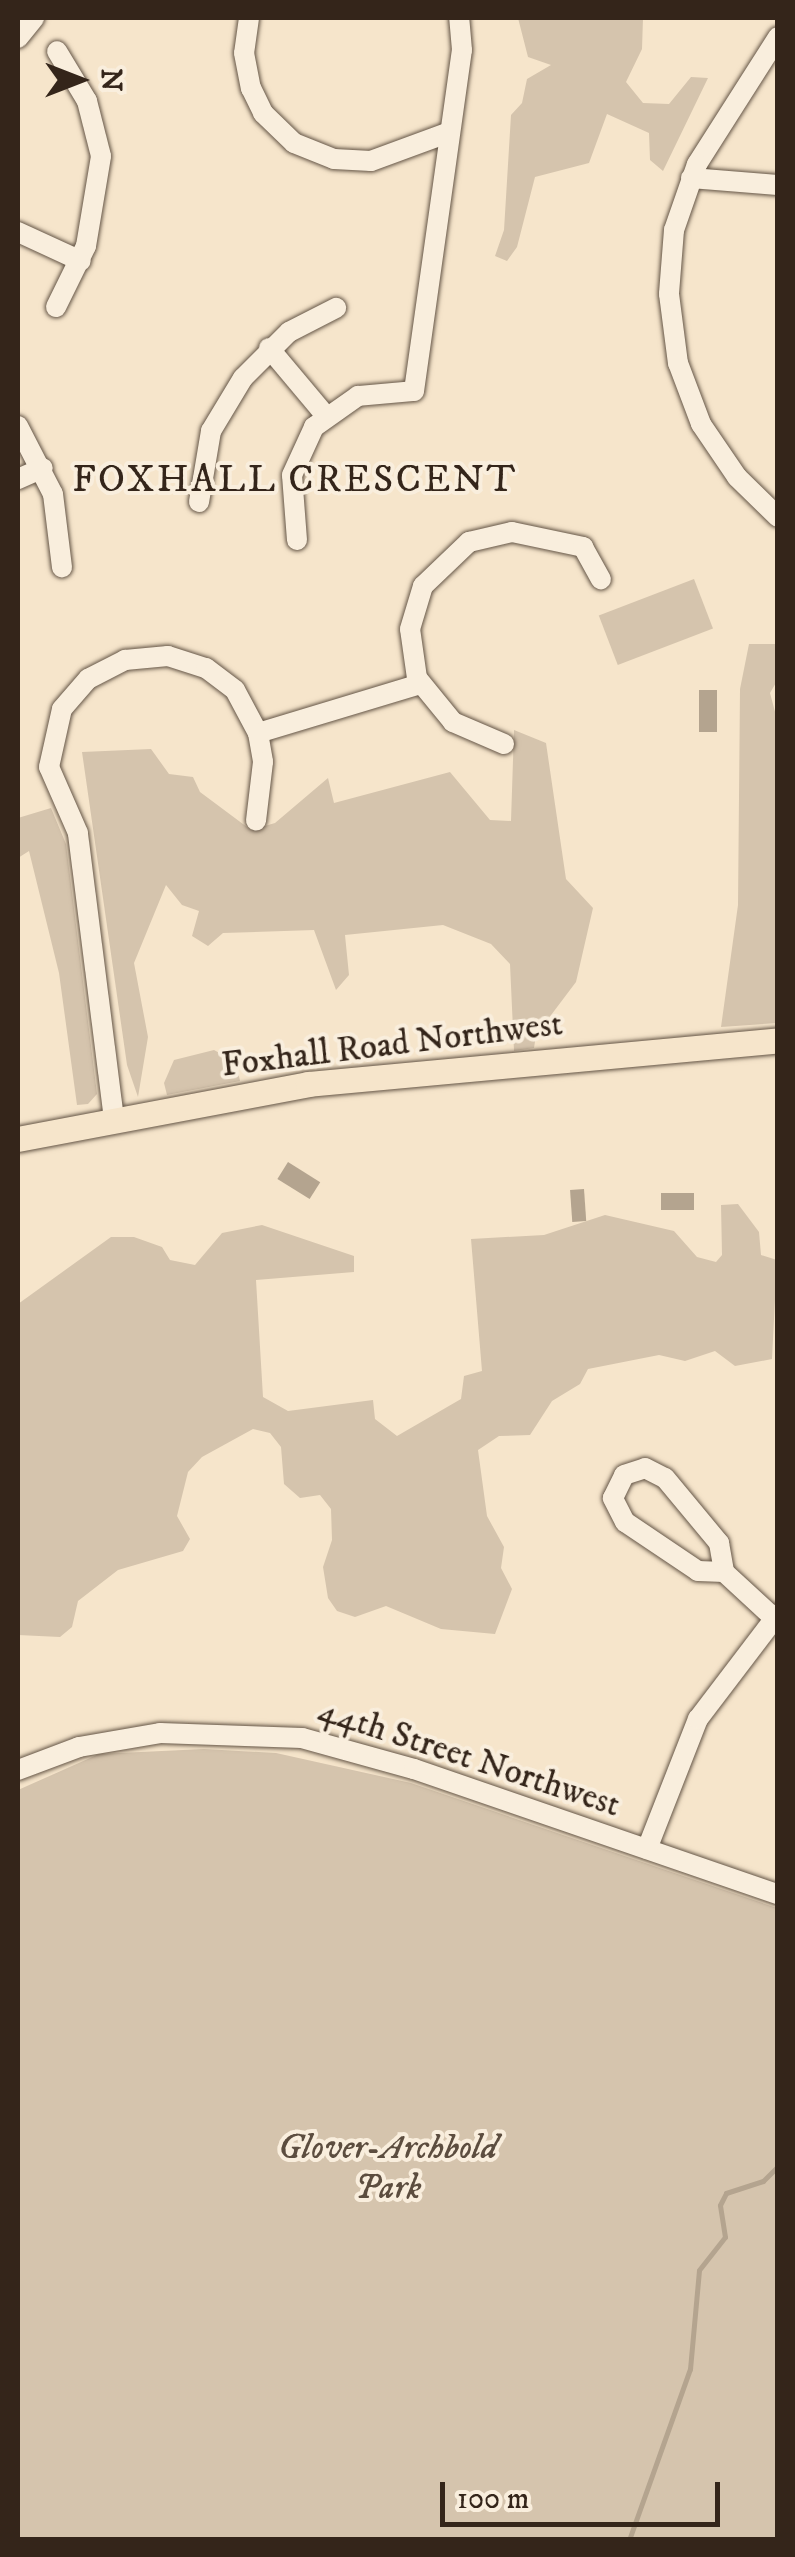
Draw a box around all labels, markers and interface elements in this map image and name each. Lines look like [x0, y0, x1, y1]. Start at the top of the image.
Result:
north arrow [30, 30, 130, 130]
text: N [93, 69, 128, 91]
district label: FOXHALL CRESCENT [72, 458, 518, 504]
street label: Foxhall Road Northwest [219, 1003, 565, 1087]
street label: 44th Street Northwest [313, 1689, 625, 1827]
park label: Glover-Archbold Park [278, 2127, 498, 2209]
scale bar [445, 2462, 725, 2524]
text: 100 m [457, 2481, 529, 2518]

